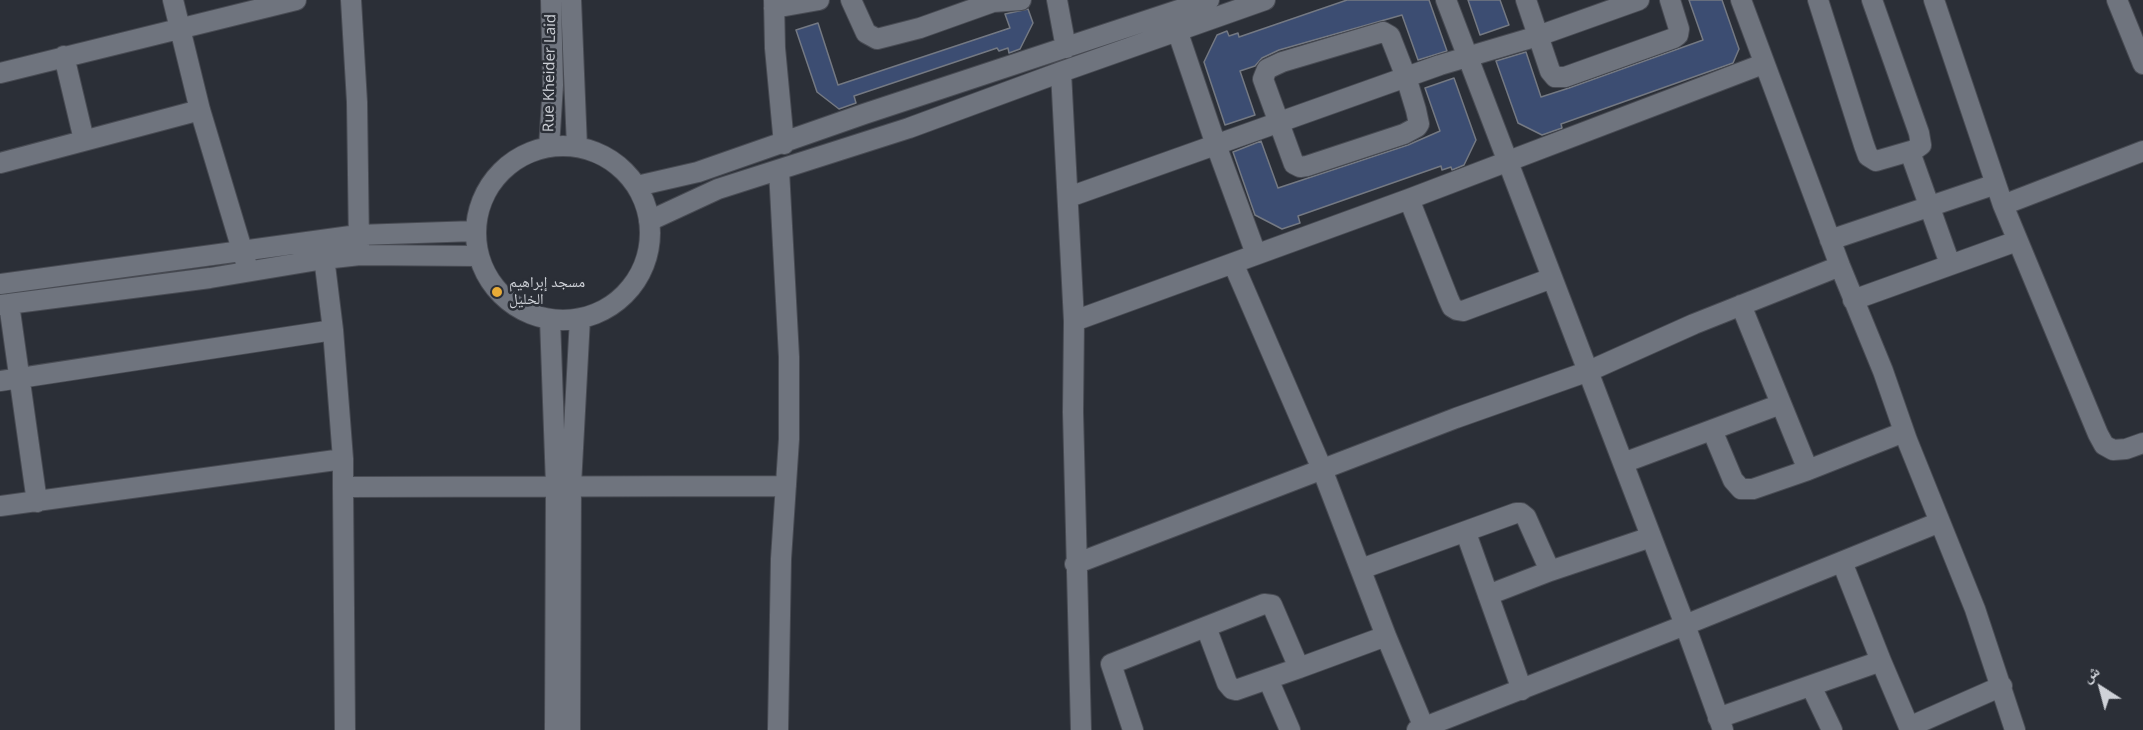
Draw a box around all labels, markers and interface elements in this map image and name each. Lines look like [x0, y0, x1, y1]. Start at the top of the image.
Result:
street label: Rue Kheider Laid [540, 14, 560, 132]
place label: مسجد إبراهيم الخليل [509, 274, 585, 309]
marker: مسجد إبراهيم الخليل [490, 285, 504, 299]
north arrow [2071, 658, 2131, 718]
text: ش [2077, 660, 2104, 687]

